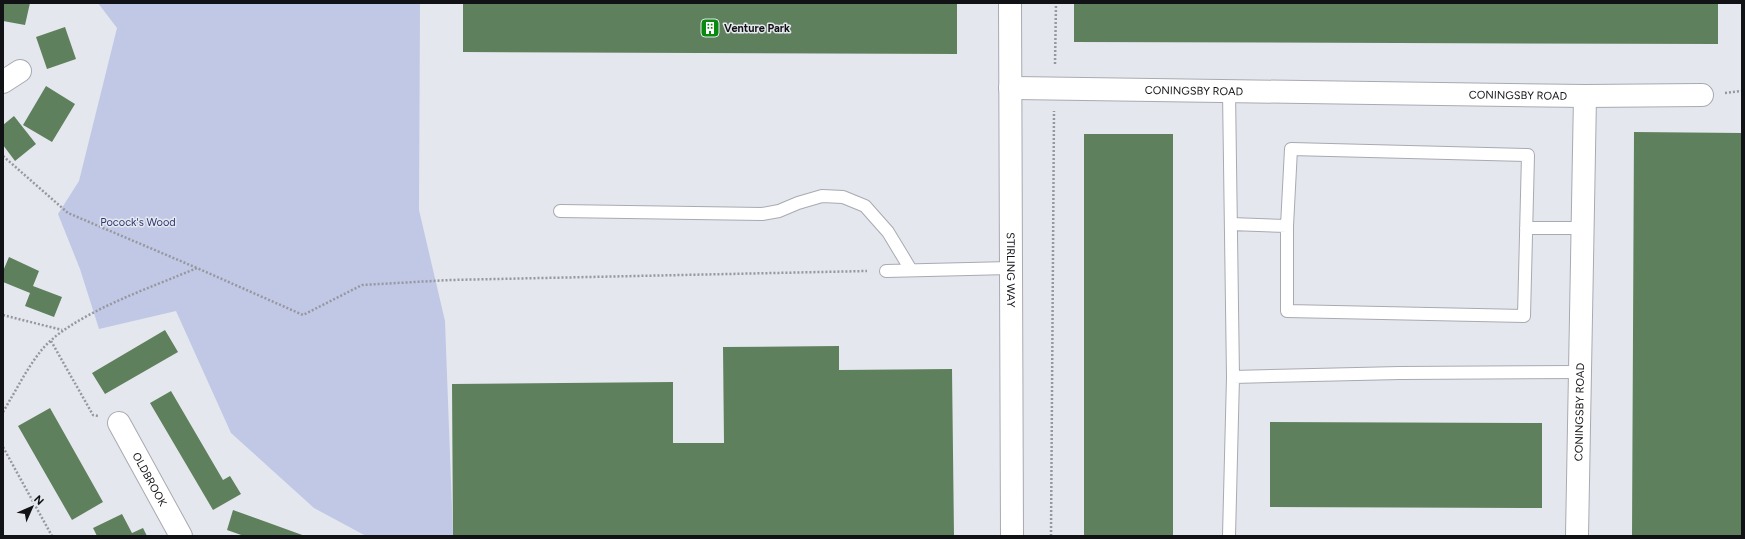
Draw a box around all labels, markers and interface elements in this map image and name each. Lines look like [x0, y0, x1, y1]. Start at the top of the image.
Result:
building icon: Venture Park [699, 17, 721, 39]
place label: Venture Park [724, 22, 790, 35]
street label: CONINGSBY ROAD [1145, 83, 1244, 98]
street label: CONINGSBY ROAD [1469, 88, 1568, 102]
park label: Pocock's Wood [100, 216, 176, 229]
street label: STIRLING WAY [1004, 232, 1018, 308]
street label: CONINGSBY ROAD [1572, 362, 1587, 461]
street label: OLDBROOK [130, 450, 170, 508]
north arrow [12, 487, 52, 527]
text: N [31, 493, 46, 508]

